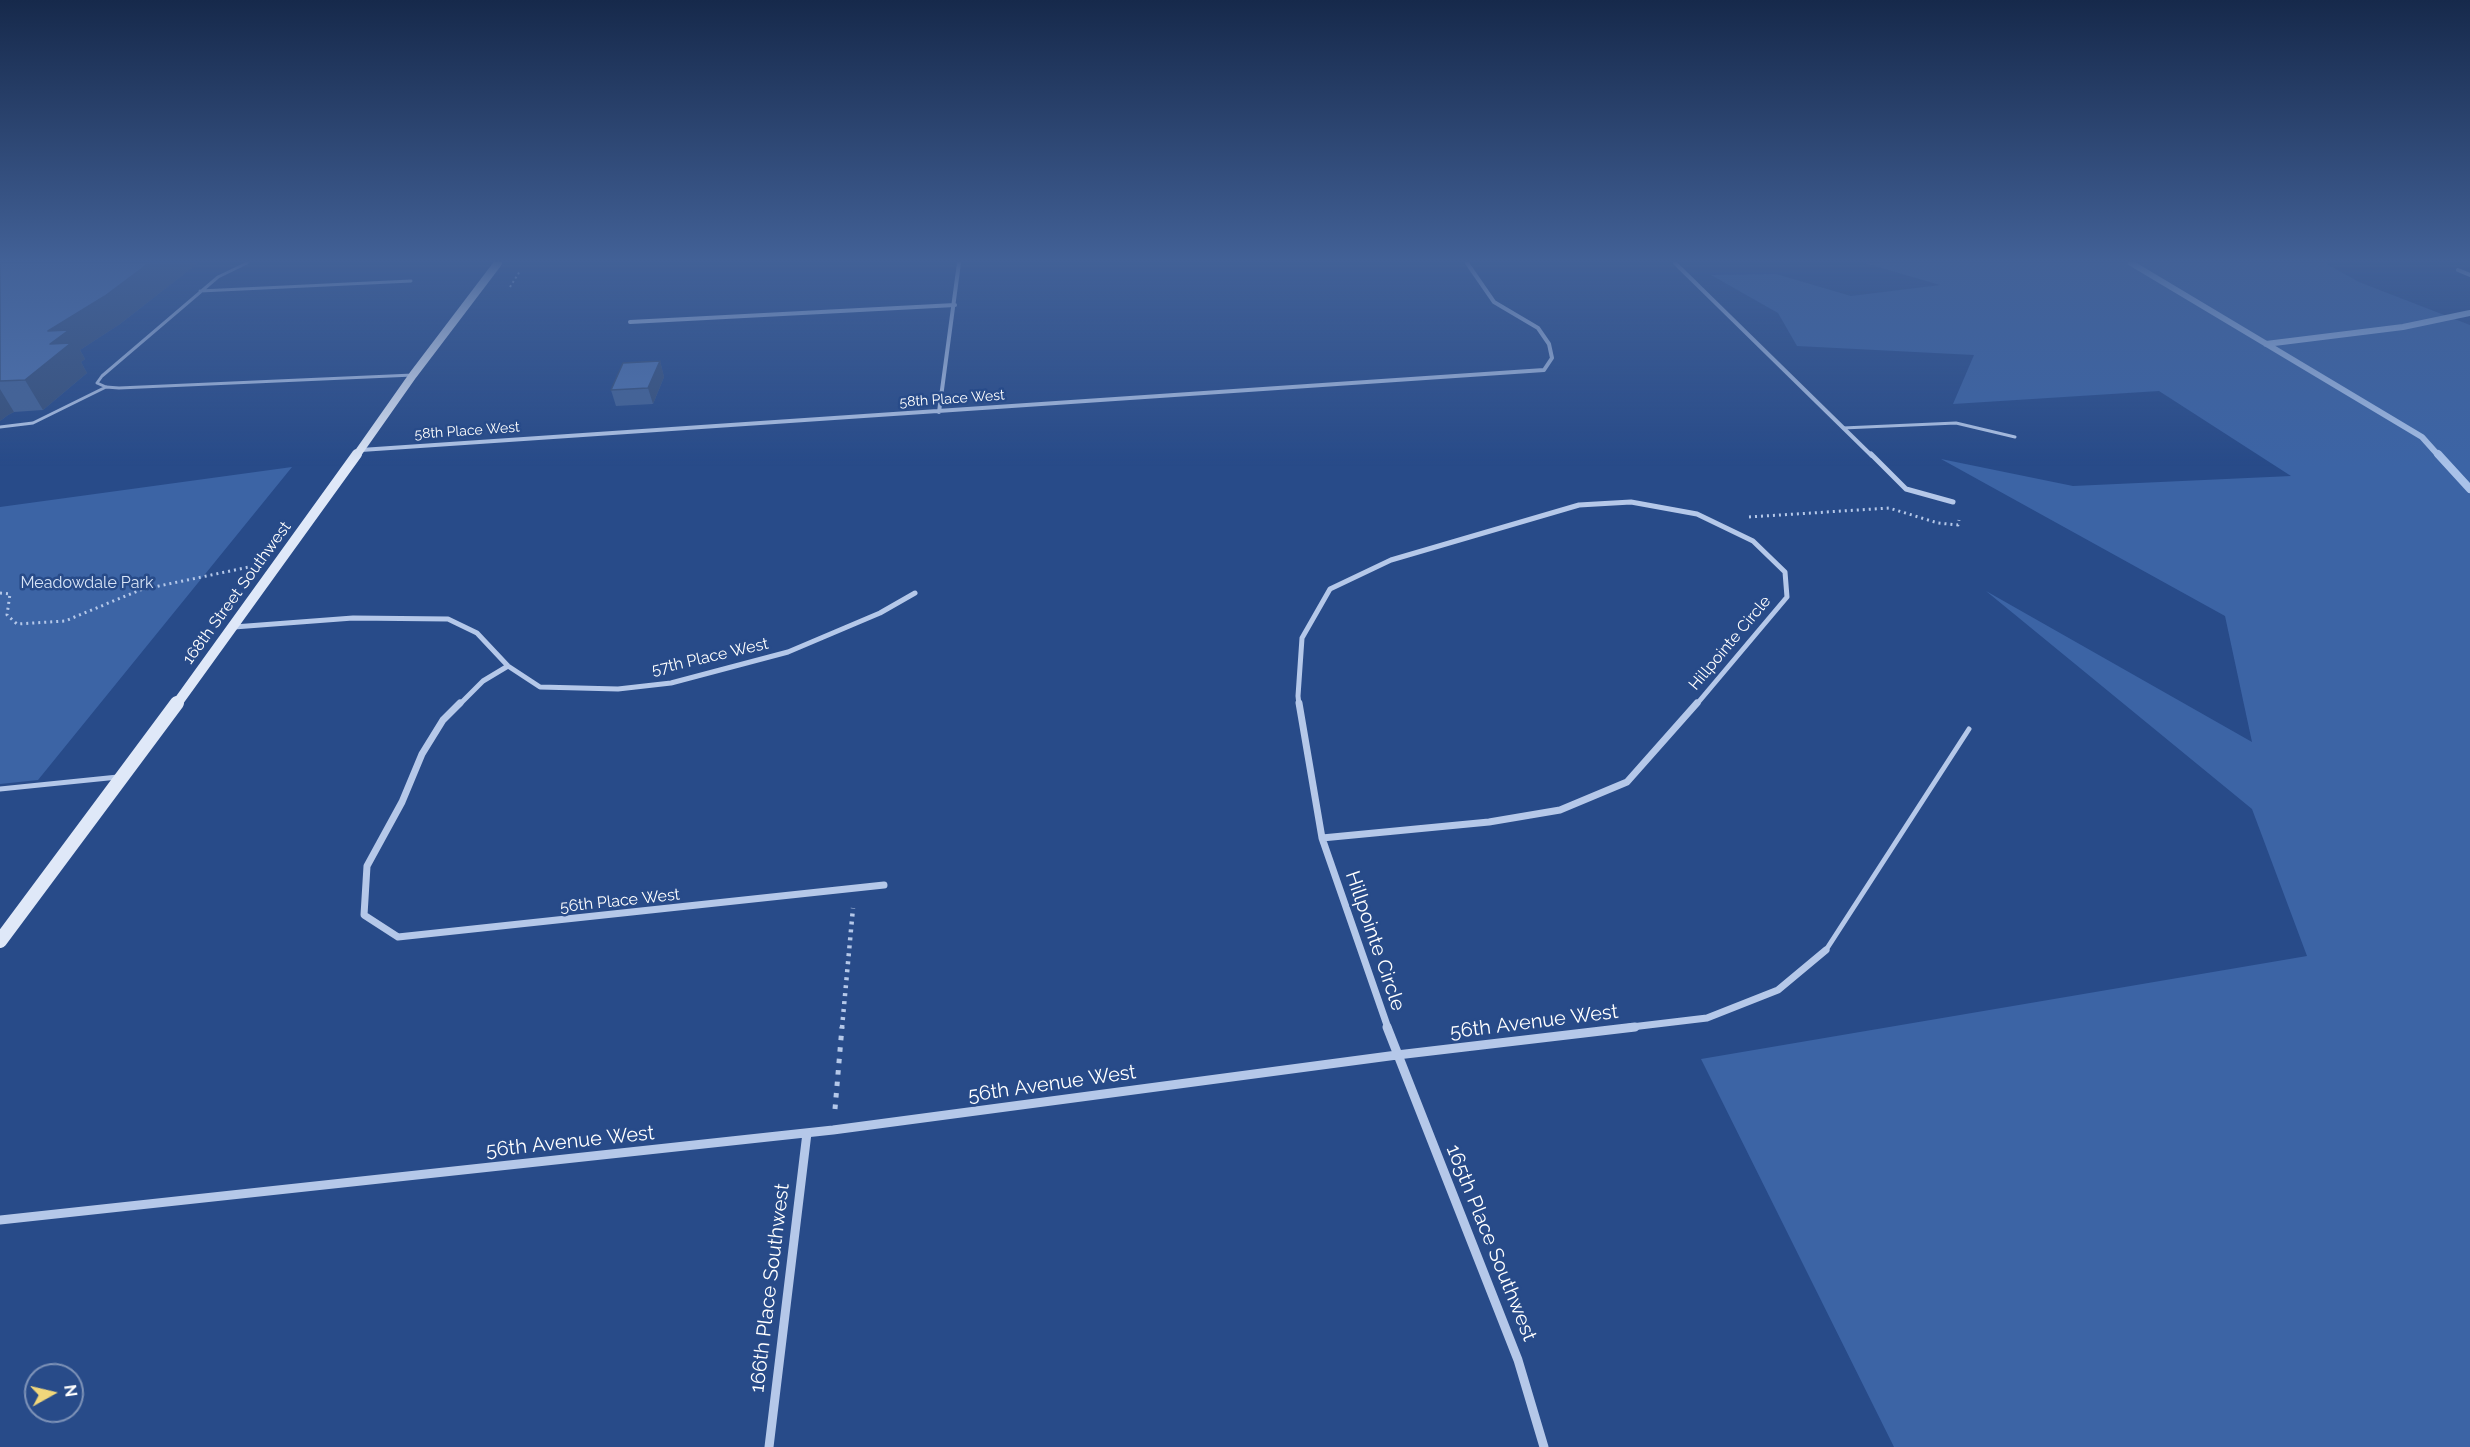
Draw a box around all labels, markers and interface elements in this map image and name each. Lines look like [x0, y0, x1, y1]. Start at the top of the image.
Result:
street label: 58th Place West [899, 387, 1005, 411]
street label: 58th Place West [414, 419, 520, 443]
street label: 168th Street Southwest [179, 518, 295, 668]
park label: Meadowdale Park [20, 573, 154, 593]
street label: Hillpointe Circle [1685, 592, 1775, 694]
street label: 57th Place West [650, 634, 770, 680]
street label: Hillpointe Circle [1340, 868, 1410, 1014]
street label: 56th Place West [559, 885, 681, 917]
street label: 56th Avenue West [1448, 1000, 1620, 1044]
street label: 56th Avenue West [966, 1060, 1138, 1108]
street label: 56th Avenue West [485, 1121, 655, 1163]
street label: 165th Place Southwest [1441, 1141, 1541, 1345]
street label: 166th Place Southwest [745, 1182, 795, 1394]
north arrow [24, 1363, 84, 1423]
text: N [60, 1383, 81, 1398]

